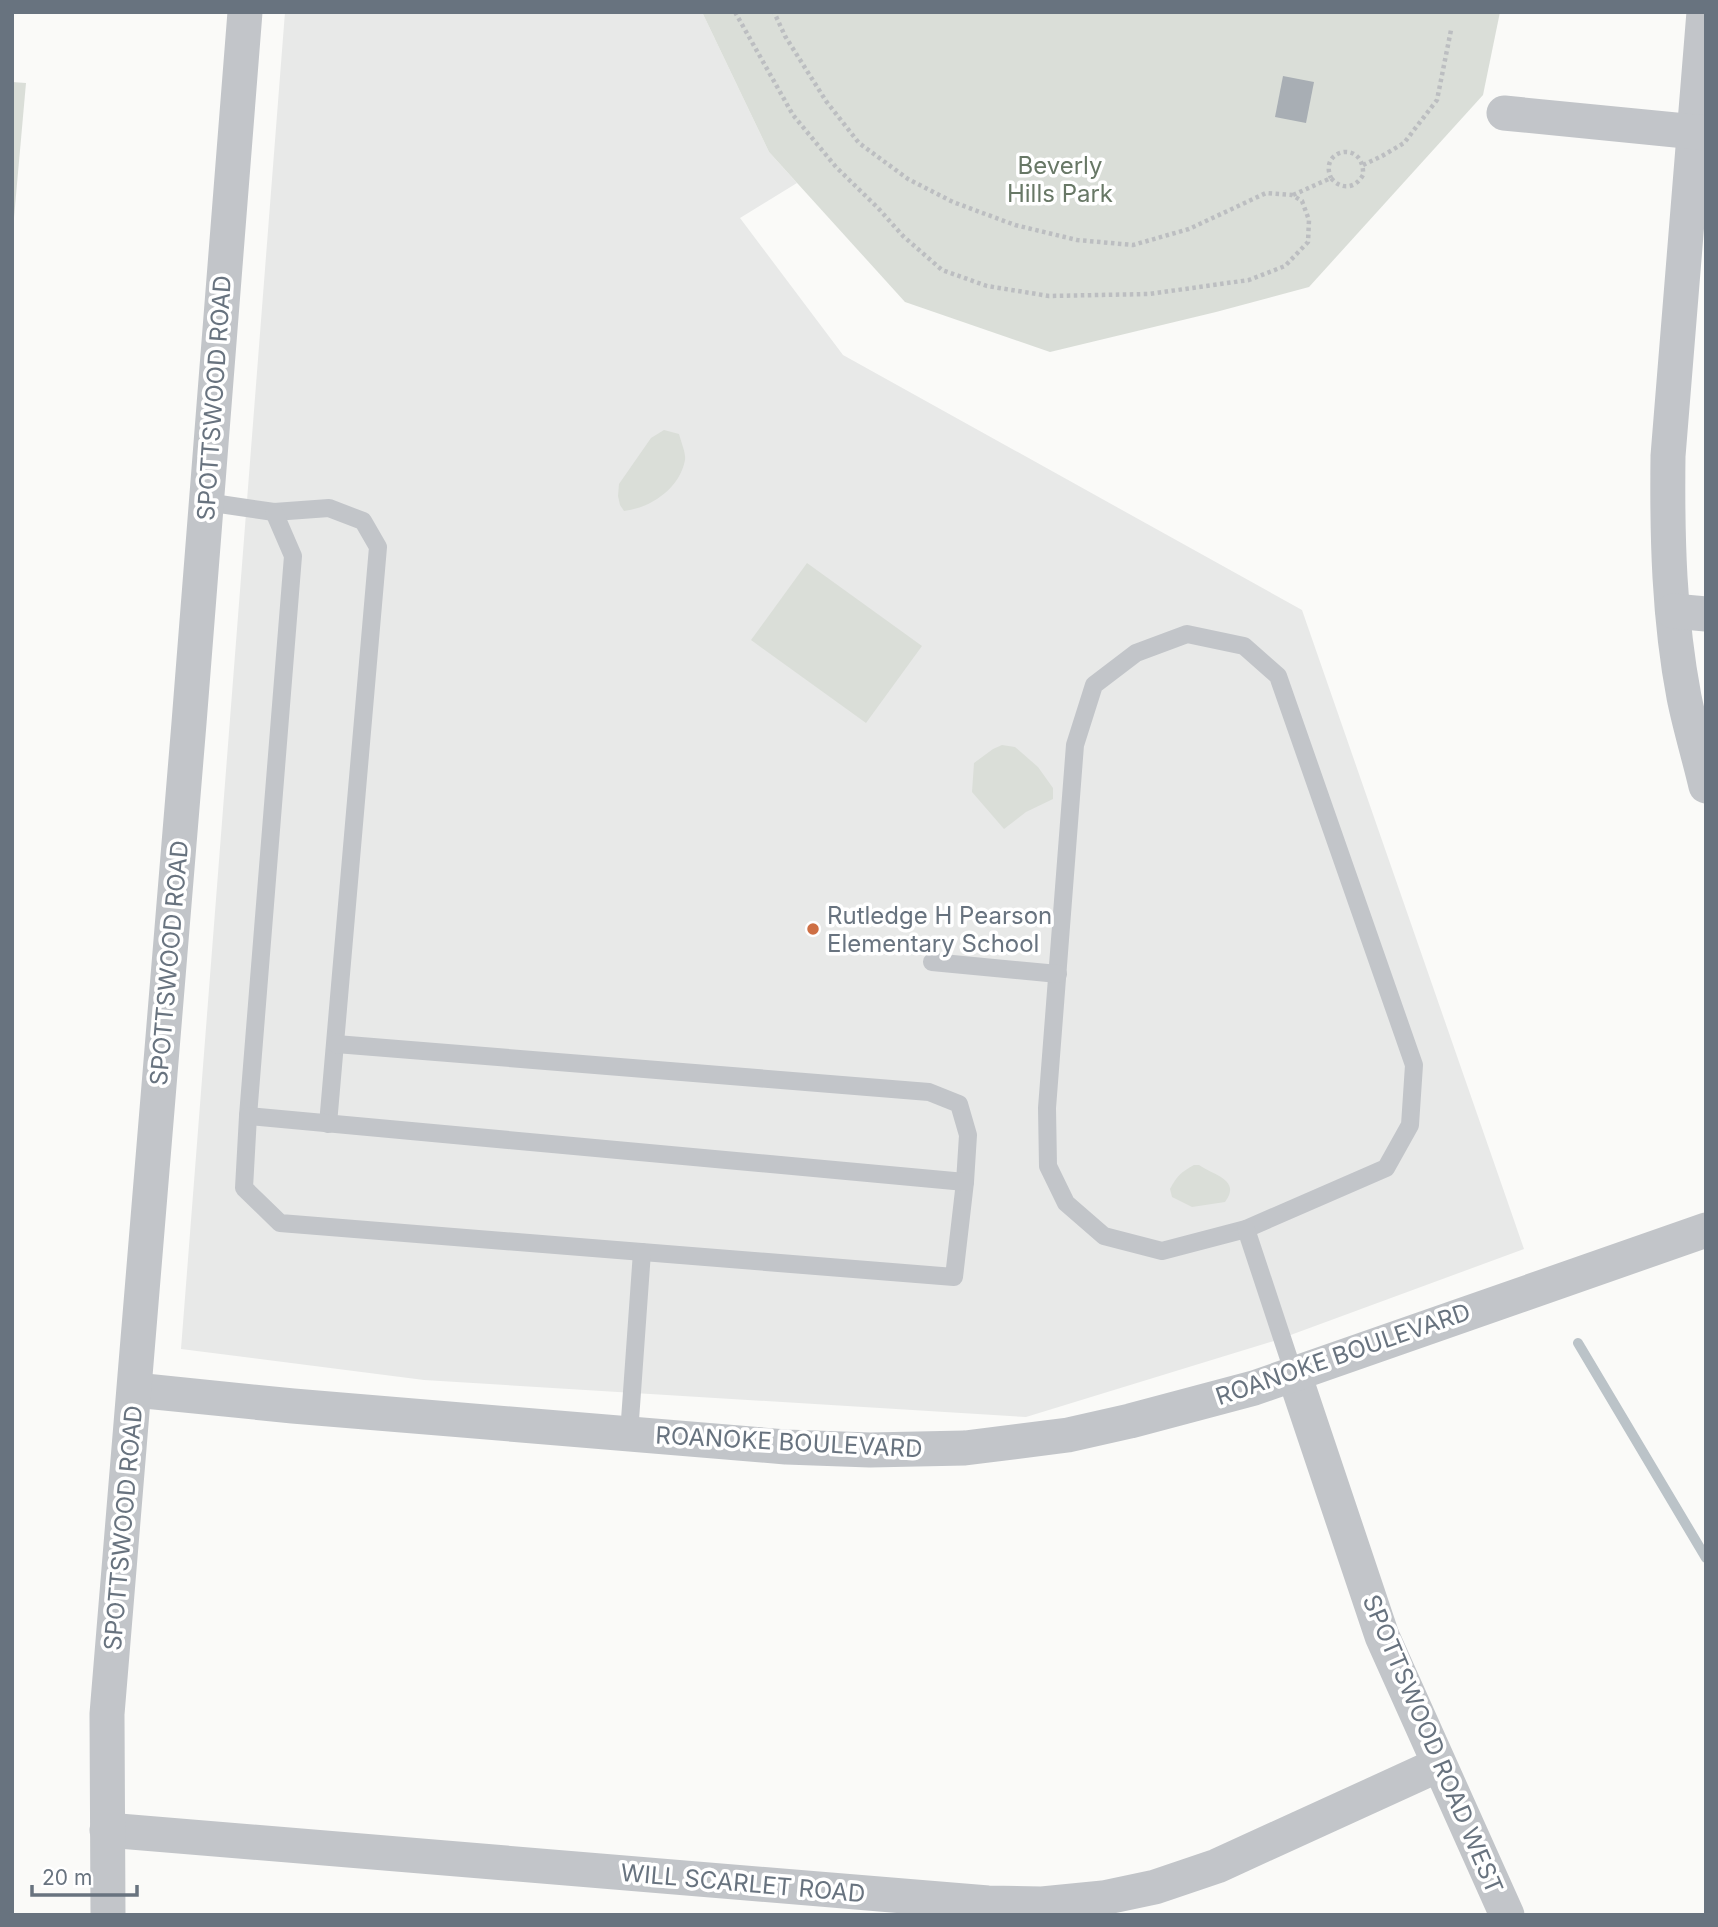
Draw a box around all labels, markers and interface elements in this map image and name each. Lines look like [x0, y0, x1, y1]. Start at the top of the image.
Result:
park label: Beverly Hills Park [1007, 151, 1113, 208]
street label: SPOTTSWOOD ROAD [191, 274, 237, 522]
street label: SPOTTSWOOD ROAD [144, 839, 194, 1087]
place label: Rutledge H Pearson Elementary School [827, 901, 1052, 958]
marker: Rutledge H Pearson Elementary School [805, 921, 821, 937]
street label: ROANOKE BOULEVARD [1212, 1297, 1474, 1411]
street label: SPOTTSWOOD ROAD [98, 1404, 148, 1652]
street label: ROANOKE BOULEVARD [655, 1421, 923, 1463]
street label: SPOTTSWOOD ROAD WEST [1357, 1590, 1509, 1898]
scale bar [32, 1854, 136, 1898]
street label: WILL SCARLET ROAD [619, 1858, 867, 1908]
text: 20 m [42, 1865, 92, 1890]

